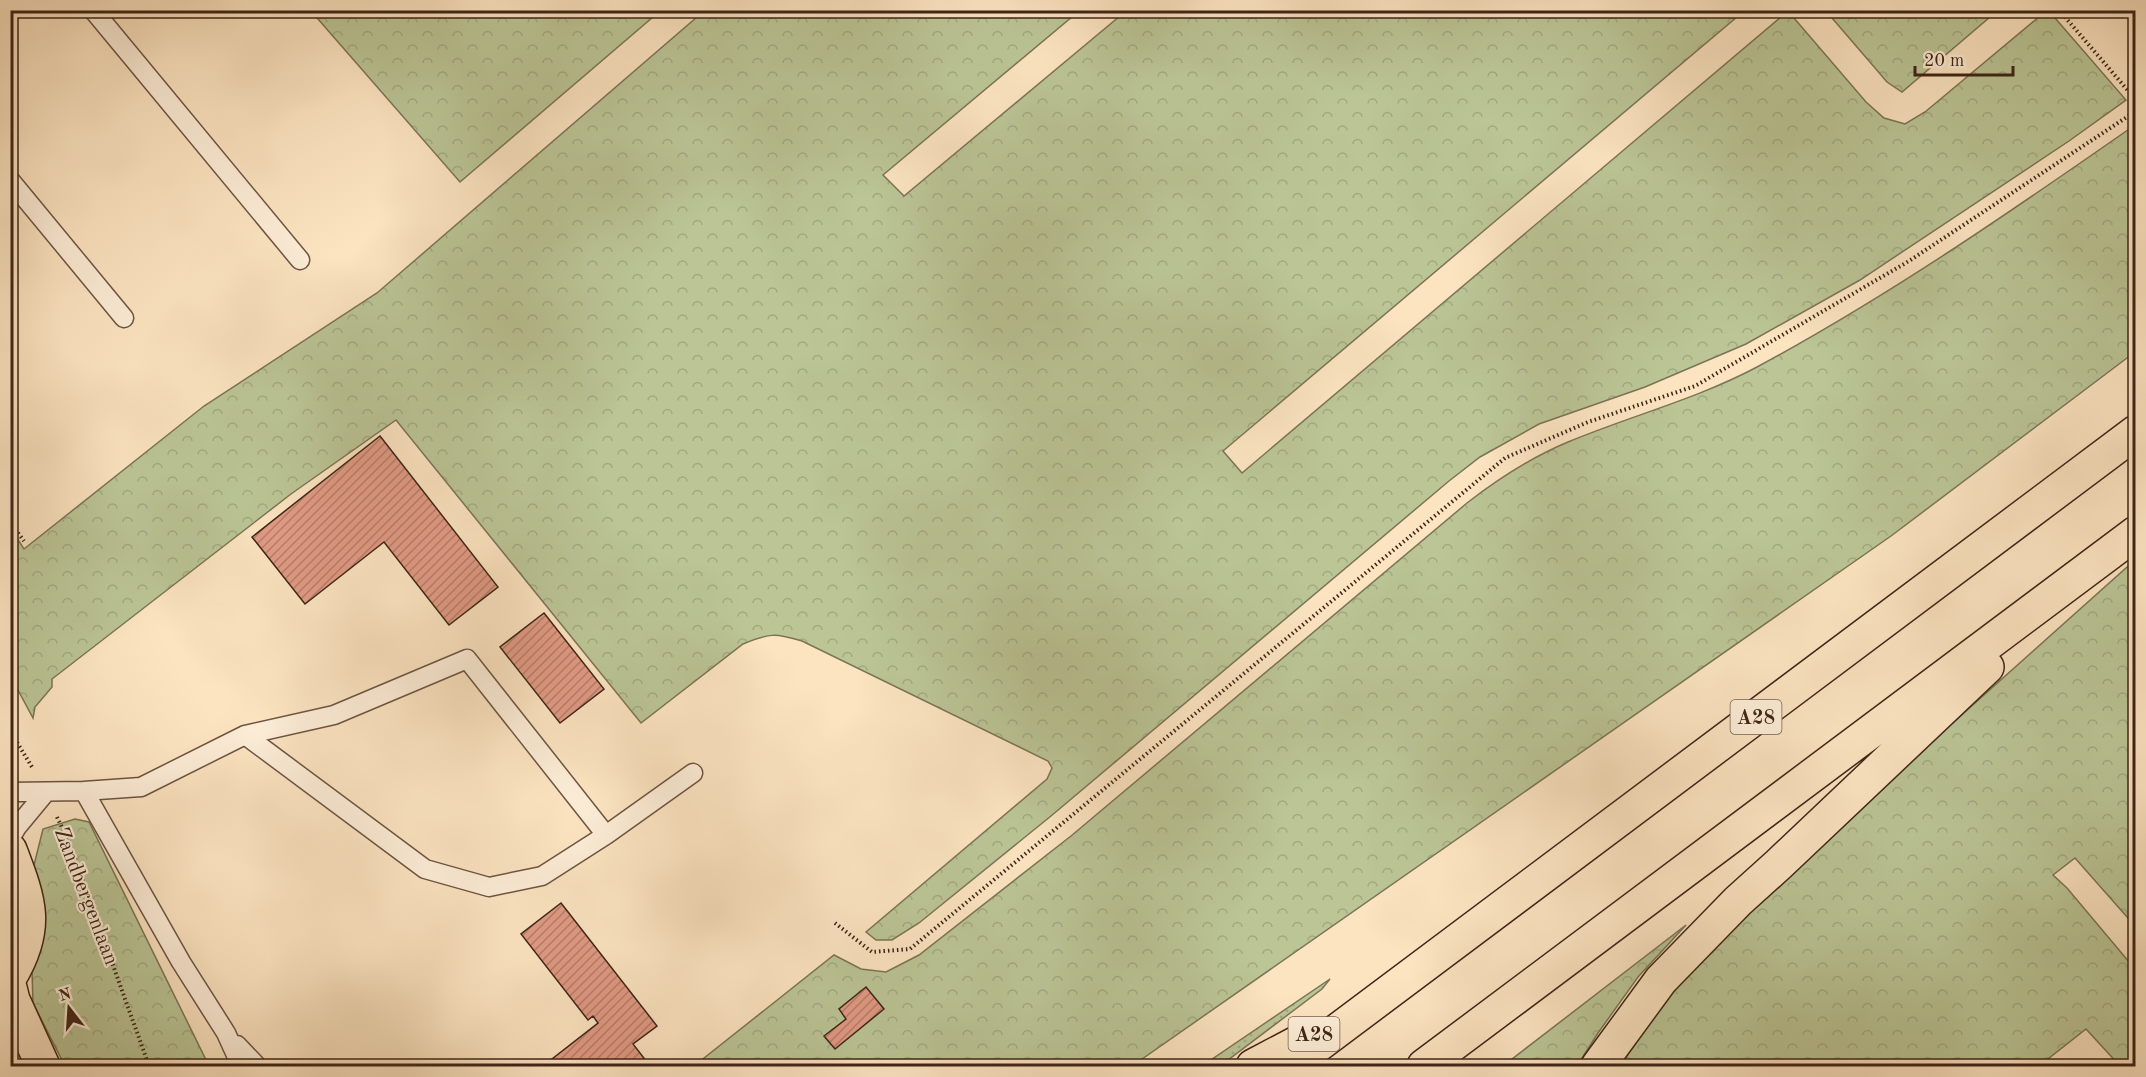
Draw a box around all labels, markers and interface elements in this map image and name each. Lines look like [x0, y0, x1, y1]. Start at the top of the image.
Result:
scale bar [1915, 39, 2012, 77]
text: 20 m [1924, 52, 1964, 70]
road number: A28 [1730, 700, 1782, 734]
street label: Zandbergenlaan [50, 825, 121, 968]
north arrow [39, 978, 99, 1038]
text: N [57, 986, 74, 1005]
road number: A28 [1288, 1017, 1340, 1051]

